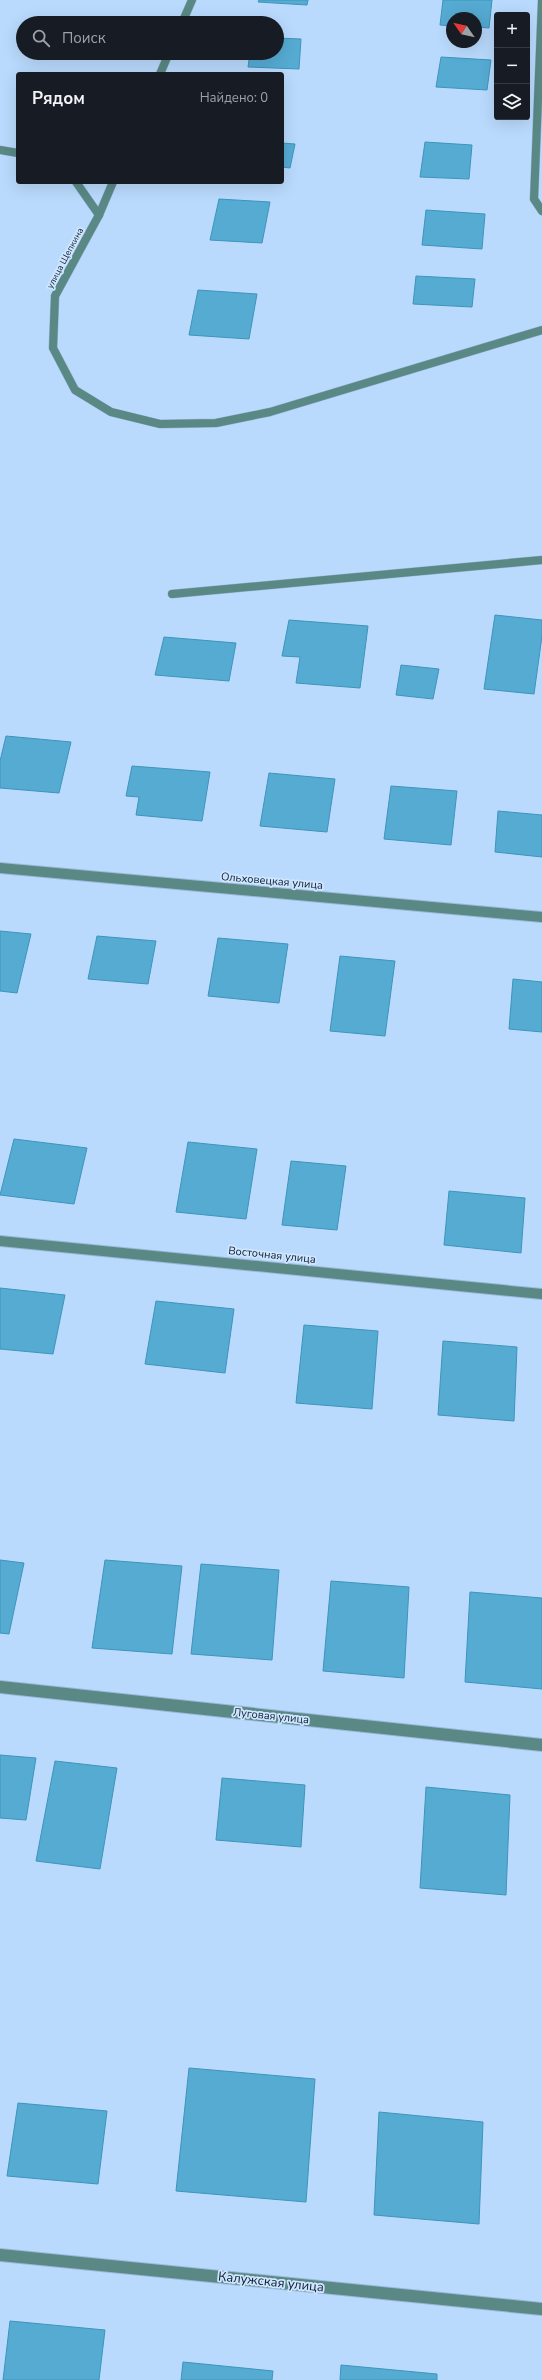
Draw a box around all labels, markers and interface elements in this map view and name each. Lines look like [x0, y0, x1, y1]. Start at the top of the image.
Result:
north arrow [446, 12, 482, 48]
map controls [494, 12, 530, 120]
button: + [494, 12, 530, 48]
search box [16, 16, 284, 60]
icon: search [30, 27, 52, 49]
text: Поиск [62, 28, 106, 48]
button: − [494, 48, 530, 84]
button: layers [494, 84, 530, 120]
text: Рядом [32, 87, 85, 110]
text: Найдено: 0 [200, 89, 268, 107]
street label: улица Щепкина [44, 225, 86, 291]
street label: Ольховецкая улица [220, 869, 324, 893]
street label: Восточная улица [228, 1243, 317, 1267]
street label: Луговая улица [232, 1705, 310, 1727]
street label: Калужская улица [217, 2267, 325, 2297]

